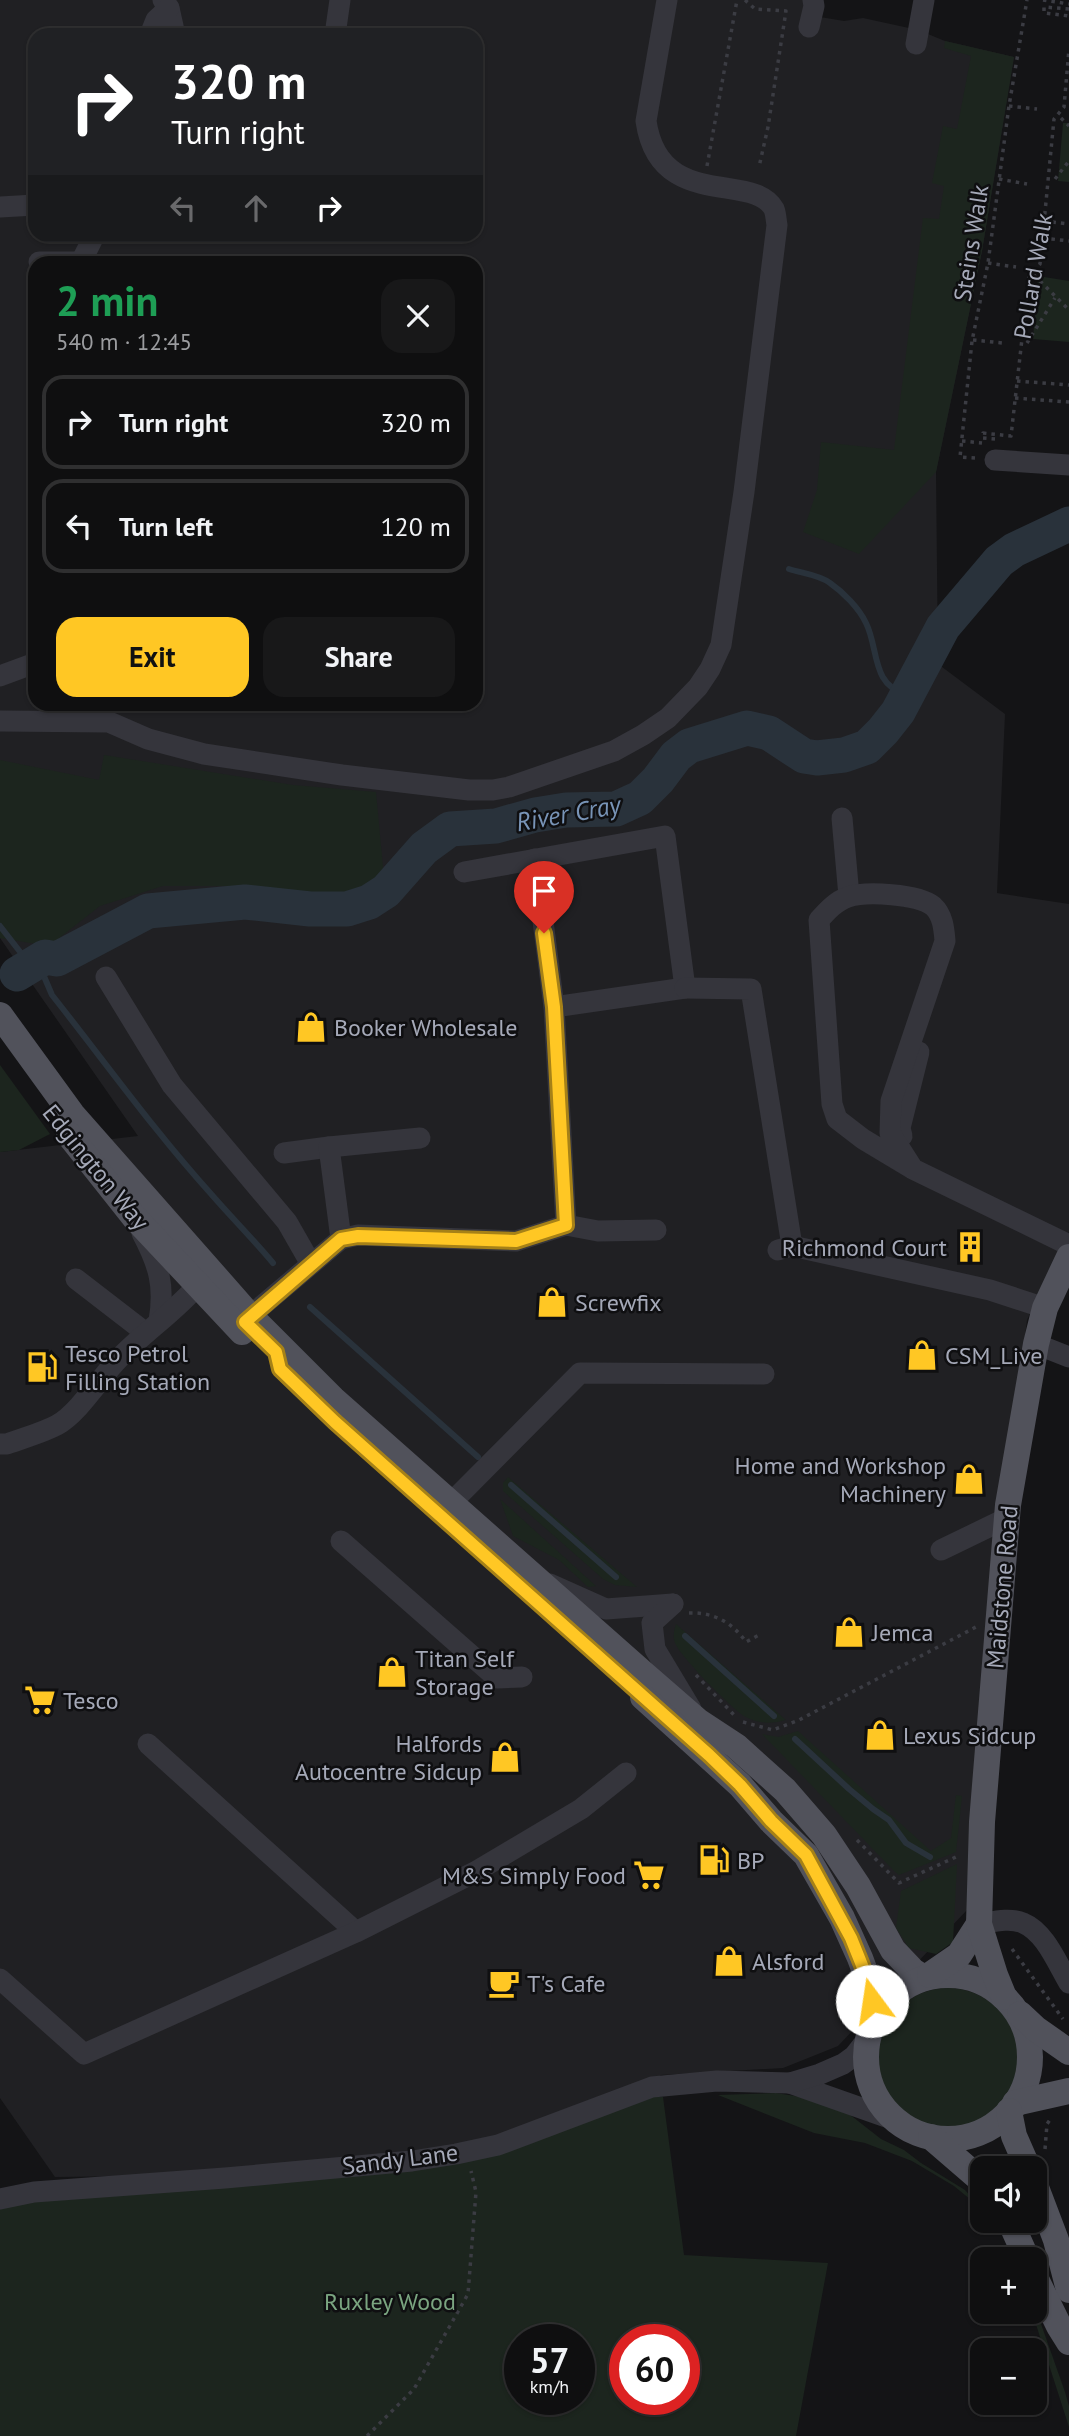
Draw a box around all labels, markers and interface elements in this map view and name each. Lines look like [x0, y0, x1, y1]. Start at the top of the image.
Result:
text: 320 m [171, 49, 306, 113]
icon: right [56, 56, 147, 147]
text: Turn right [171, 111, 305, 153]
street label: Steins Walk [946, 182, 996, 304]
icon: left [164, 189, 202, 227]
icon: ahead [237, 189, 275, 227]
icon: right [310, 189, 348, 227]
street label: Pollard Walk [1007, 210, 1059, 342]
text: 2 min [56, 273, 158, 328]
button: close [381, 279, 455, 353]
text: 540 m · 12:45 [56, 327, 192, 356]
icon: right [60, 403, 98, 441]
text: Turn right [119, 406, 228, 439]
text: 320 m [380, 406, 451, 439]
icon: left [60, 507, 98, 545]
text: Turn left [119, 510, 213, 543]
text: 120 m [380, 510, 451, 543]
button: Exit [56, 617, 249, 697]
button: Share [263, 617, 455, 697]
water label: River Cray [513, 787, 624, 838]
pin [514, 861, 574, 933]
icon: arrive [525, 872, 563, 910]
shop icon: Booker Wholesale [294, 1010, 328, 1044]
place label: Booker Wholesale [334, 1012, 518, 1043]
street label: Edgington Way [36, 1098, 156, 1236]
building icon: Richmond Court [953, 1230, 987, 1264]
place label: Richmond Court [782, 1232, 947, 1263]
shop icon: Screwfix [535, 1285, 569, 1319]
place label: Screwfix [575, 1287, 662, 1318]
place label: Tesco Petrol Filling Station [65, 1338, 210, 1397]
shop icon: CSM_Live [905, 1338, 939, 1372]
place label: CSM_Live [945, 1340, 1043, 1371]
fuel station icon: Tesco Petrol Filling Station [25, 1350, 59, 1384]
place label: Home and Workshop Machinery [735, 1450, 946, 1509]
shop icon: Home and Workshop Machinery [952, 1462, 986, 1496]
street label: Maidstone Road [979, 1504, 1025, 1670]
shop icon: Jemca [832, 1615, 866, 1649]
place label: Jemca [871, 1617, 933, 1648]
place label: Titan Self Storage [415, 1643, 515, 1702]
shop icon: Titan Self Storage [375, 1655, 409, 1689]
supermarket icon: Tesco [23, 1683, 57, 1717]
place label: Tesco [63, 1685, 119, 1716]
shop icon: Lexus Sidcup [863, 1718, 897, 1752]
place label: Lexus Sidcup [903, 1720, 1036, 1751]
place label: Halfords Autocentre Sidcup [295, 1728, 482, 1787]
shop icon: Halfords Autocentre Sidcup [488, 1740, 522, 1774]
fuel station icon: BP [697, 1843, 731, 1877]
place label: BP [737, 1845, 764, 1876]
supermarket icon: M&S Simply Food [632, 1858, 666, 1892]
place label: M&S Simply Food [442, 1860, 626, 1891]
shop icon: Alsford [712, 1944, 746, 1978]
place label: Alsford [752, 1946, 824, 1977]
position arrow [835, 1964, 909, 2038]
cafe icon: T's Cafe [487, 1966, 521, 2000]
place label: T's Cafe [527, 1968, 605, 1999]
street label: Sandy Lane [340, 2137, 460, 2181]
map controls [970, 2156, 1047, 2415]
button: sound [970, 2156, 1047, 2233]
button: + [970, 2247, 1047, 2324]
park label: Ruxley Wood [324, 2286, 456, 2317]
speed limit sign: 60 [609, 2324, 700, 2415]
text: 57 [530, 2337, 569, 2383]
button: − [970, 2338, 1047, 2415]
text: km/h [530, 2375, 569, 2398]

